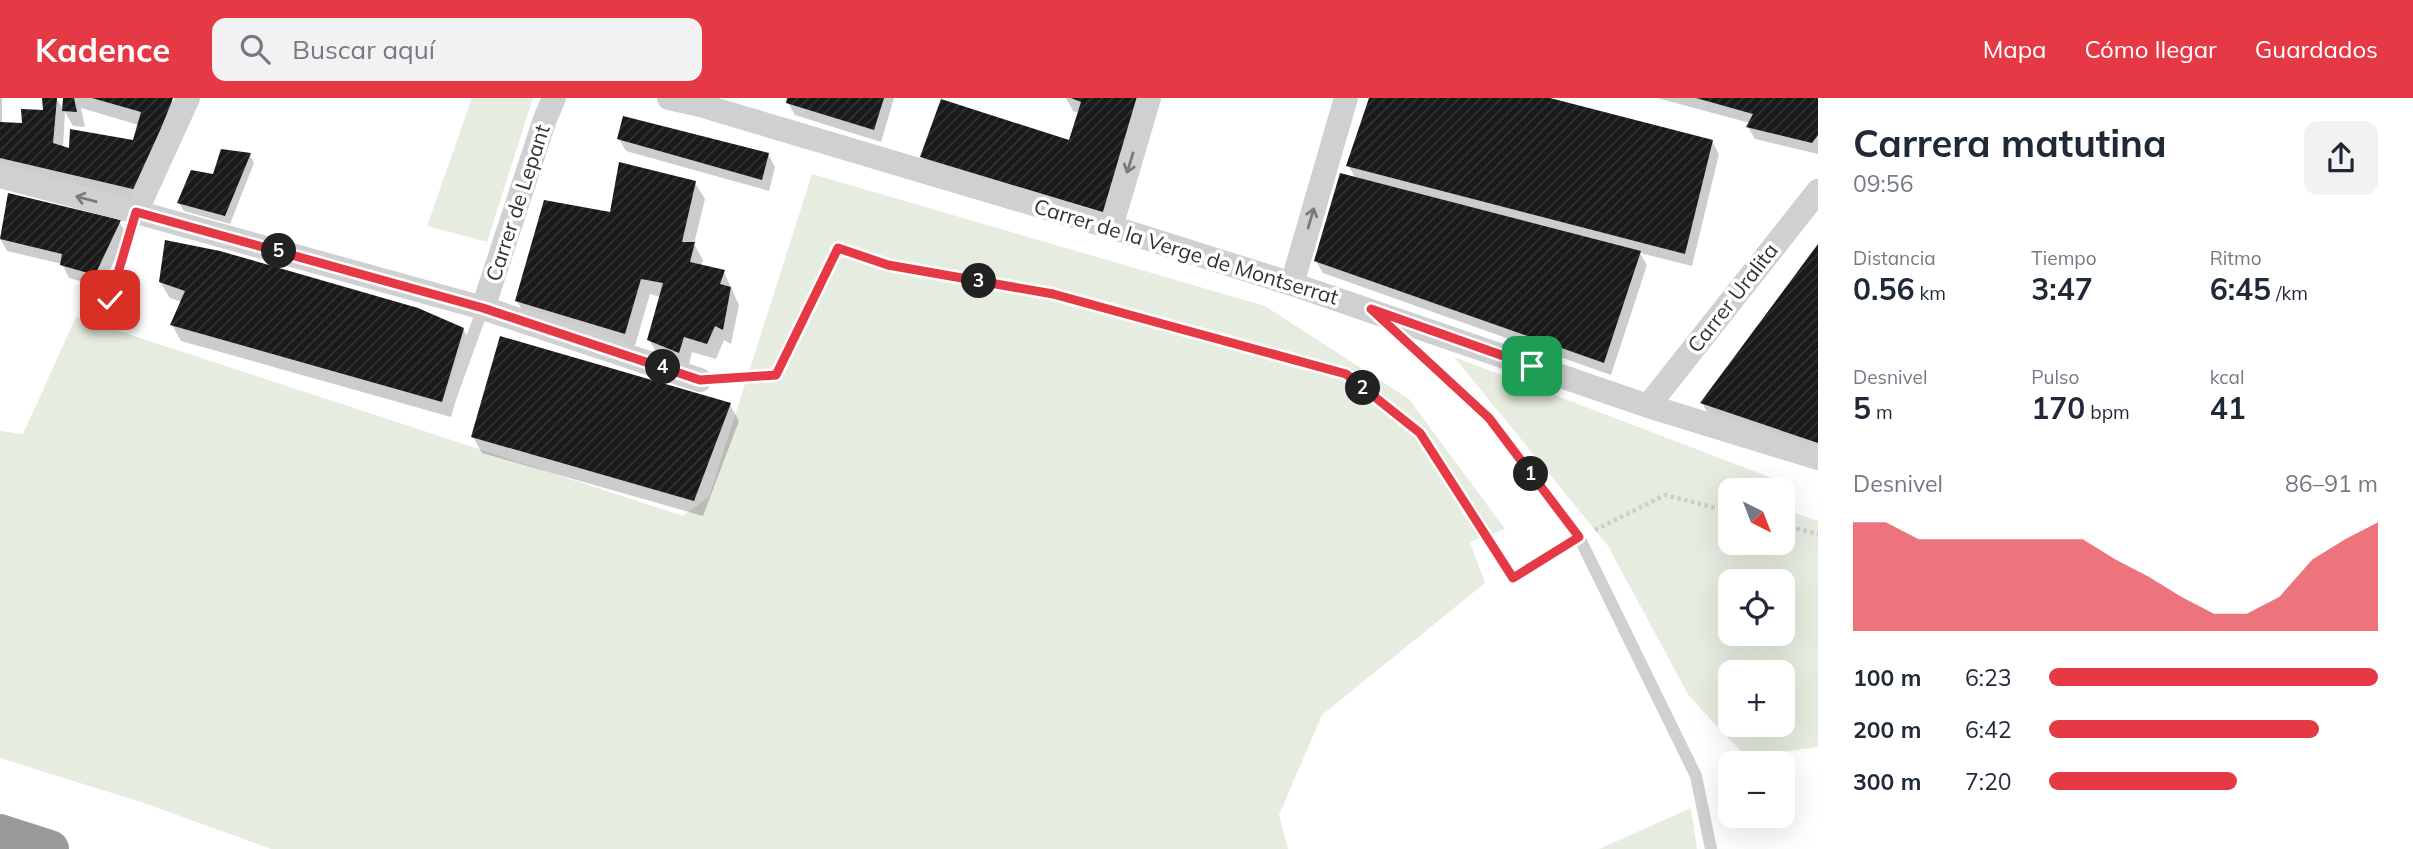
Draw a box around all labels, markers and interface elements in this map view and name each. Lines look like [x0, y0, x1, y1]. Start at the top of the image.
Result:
search box [212, 18, 702, 81]
text: Kadence [35, 29, 170, 70]
icon: search [236, 30, 274, 68]
text: Buscar aquí [292, 33, 435, 66]
text: Mapa [1983, 34, 2046, 64]
text: Cómo llegar [2084, 34, 2217, 64]
text: Guardados [2255, 34, 2378, 64]
text: Carrera matutina [1853, 119, 2167, 167]
street label: Carrer de Lepant [479, 121, 555, 284]
button: share [2304, 121, 2378, 195]
one-way arrow [1123, 151, 1136, 173]
text: 09:56 [1853, 169, 1913, 198]
one-way arrow [76, 192, 98, 205]
street label: Carrer de la Verge de Montserrat [1031, 192, 1342, 310]
one-way arrow [1306, 208, 1319, 230]
pin: 5 [262, 234, 296, 268]
text: 5 [273, 238, 284, 262]
street label: Carrer Uralita [1681, 238, 1783, 357]
text: Distancia [1853, 246, 1936, 270]
text: Tiempo [2031, 246, 2097, 270]
text: Ritmo [2210, 246, 2262, 270]
pin: 3 [962, 264, 996, 298]
text: 3 [973, 268, 984, 292]
pin [80, 270, 140, 330]
text: 0.56 [1853, 270, 1914, 308]
text: 3:47 [2031, 270, 2093, 308]
text: 6:45 [2210, 270, 2271, 308]
icon: check [91, 281, 129, 319]
text: km [1914, 281, 1946, 305]
text: /km [2271, 281, 2308, 305]
pin [1502, 336, 1562, 396]
icon: arrive [1513, 347, 1551, 385]
pin: 4 [646, 350, 680, 384]
text: 4 [657, 354, 668, 378]
text: Desnivel [1853, 365, 1927, 389]
text: Pulso [2031, 365, 2079, 389]
text: kcal [2210, 365, 2244, 389]
pin: 2 [1346, 370, 1380, 406]
text: 2 [1357, 375, 1368, 399]
text: 5 [1853, 389, 1871, 427]
text: 170 [2031, 389, 2085, 427]
text: 41 [2210, 389, 2246, 427]
text: m [1871, 400, 1893, 424]
text: bpm [2085, 400, 2130, 424]
pin: 1 [1514, 456, 1548, 492]
text: 1 [1525, 461, 1536, 485]
text: Desnivel [1853, 469, 1943, 498]
text: 86–91 m [2285, 469, 2378, 498]
north arrow [1718, 478, 1796, 555]
map controls [1718, 478, 1795, 828]
button: locate [1718, 569, 1795, 646]
button: + [1718, 660, 1795, 737]
text: 100 m [1853, 663, 1921, 692]
text: 6:23 [1965, 663, 2012, 692]
text: 200 m [1853, 715, 1921, 744]
text: 6:42 [1965, 715, 2012, 744]
button: − [1718, 751, 1795, 828]
text: 300 m [1853, 767, 1921, 796]
text: 7:20 [1965, 767, 2012, 796]

